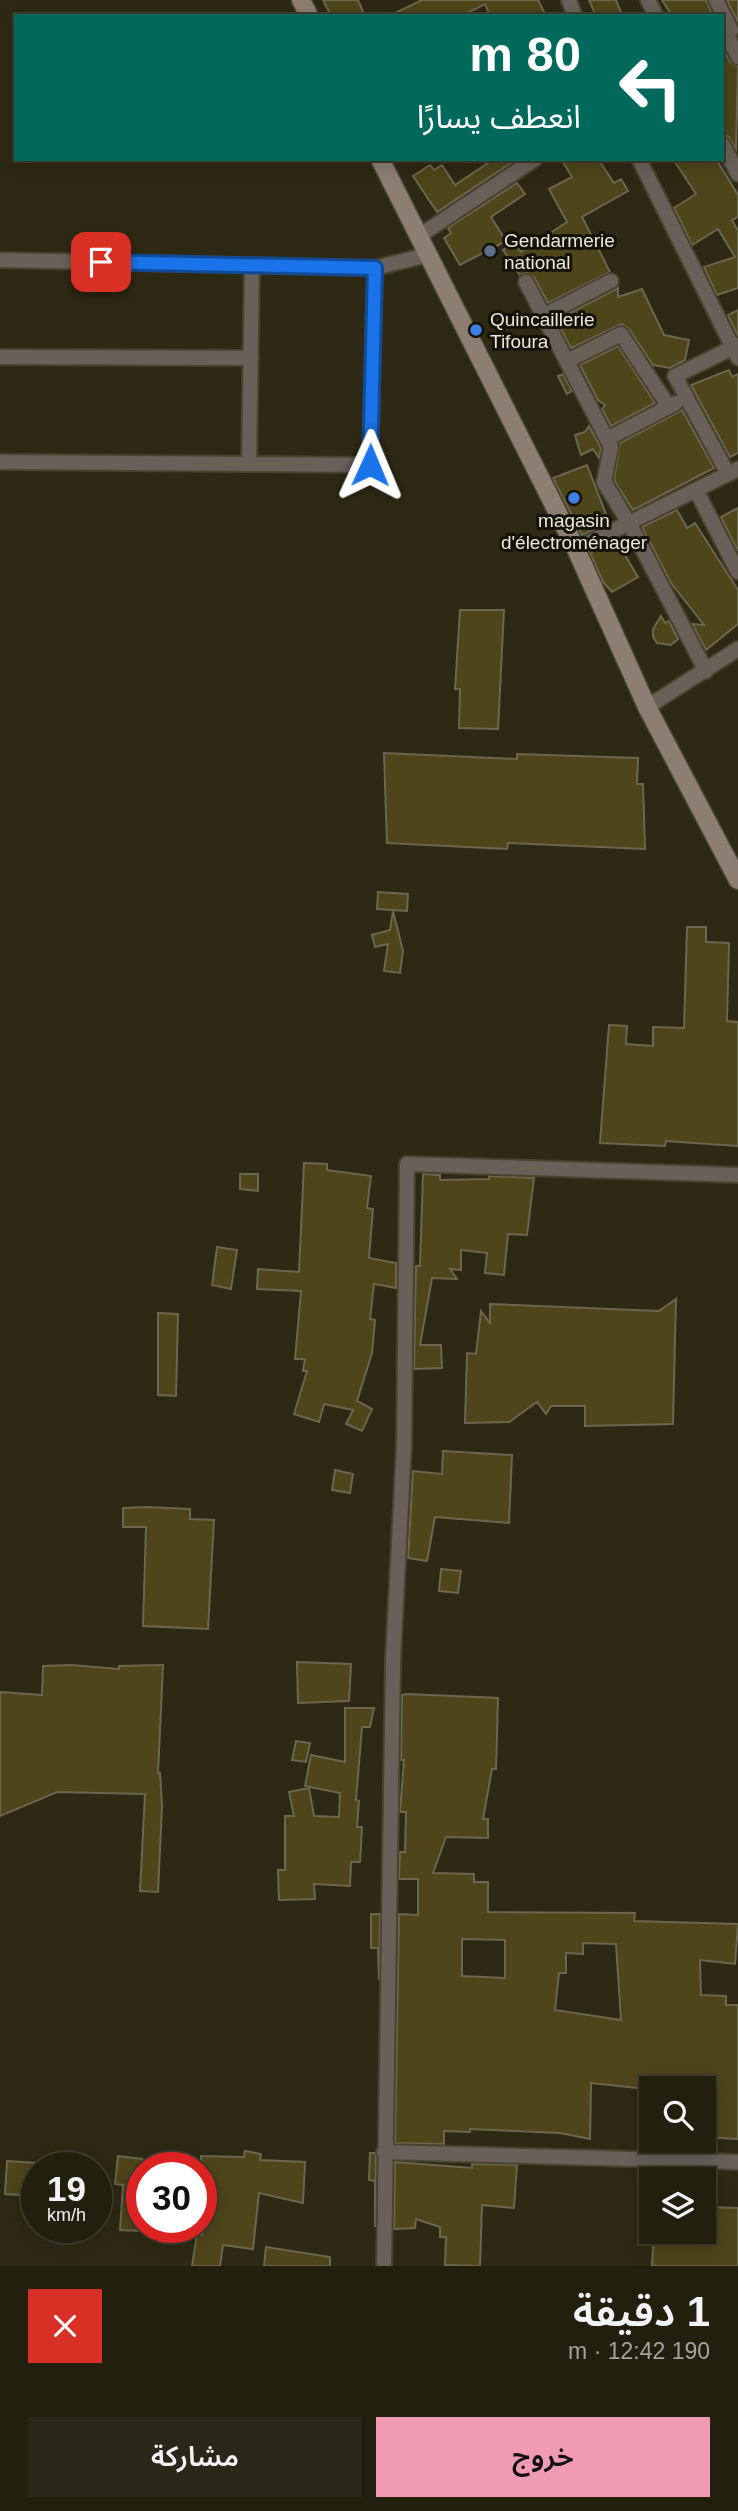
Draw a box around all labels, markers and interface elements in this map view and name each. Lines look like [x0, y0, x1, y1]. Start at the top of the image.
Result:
text: 80 m [469, 27, 581, 81]
icon: left [605, 42, 696, 133]
text: انعطف يسارًا [417, 99, 581, 135]
place label: Gendarmerie national [504, 230, 615, 273]
pin [71, 232, 131, 292]
icon: arrive [82, 243, 120, 281]
marker: Gendarmerie national [482, 243, 498, 259]
place label: Quincaillerie Tifoura [490, 309, 595, 352]
marker: Quincaillerie Tifoura [468, 322, 484, 338]
position arrow [333, 428, 407, 502]
marker: magasin d'électroménager [566, 490, 582, 506]
place label: magasin d'électroménager [501, 510, 648, 553]
map controls [639, 2076, 716, 2244]
button: search [639, 2076, 716, 2153]
speed limit sign: 30 [126, 2152, 217, 2243]
button: layers [639, 2167, 716, 2244]
text: 19 [47, 2169, 86, 2208]
text: km/h [47, 2205, 86, 2225]
text: 1 دقيقة [573, 2288, 710, 2335]
button: close [28, 2289, 102, 2363]
text: 190 m · 12:42 [568, 2338, 710, 2364]
button: مشاركة [28, 2417, 362, 2497]
button: خروج [376, 2417, 710, 2497]

